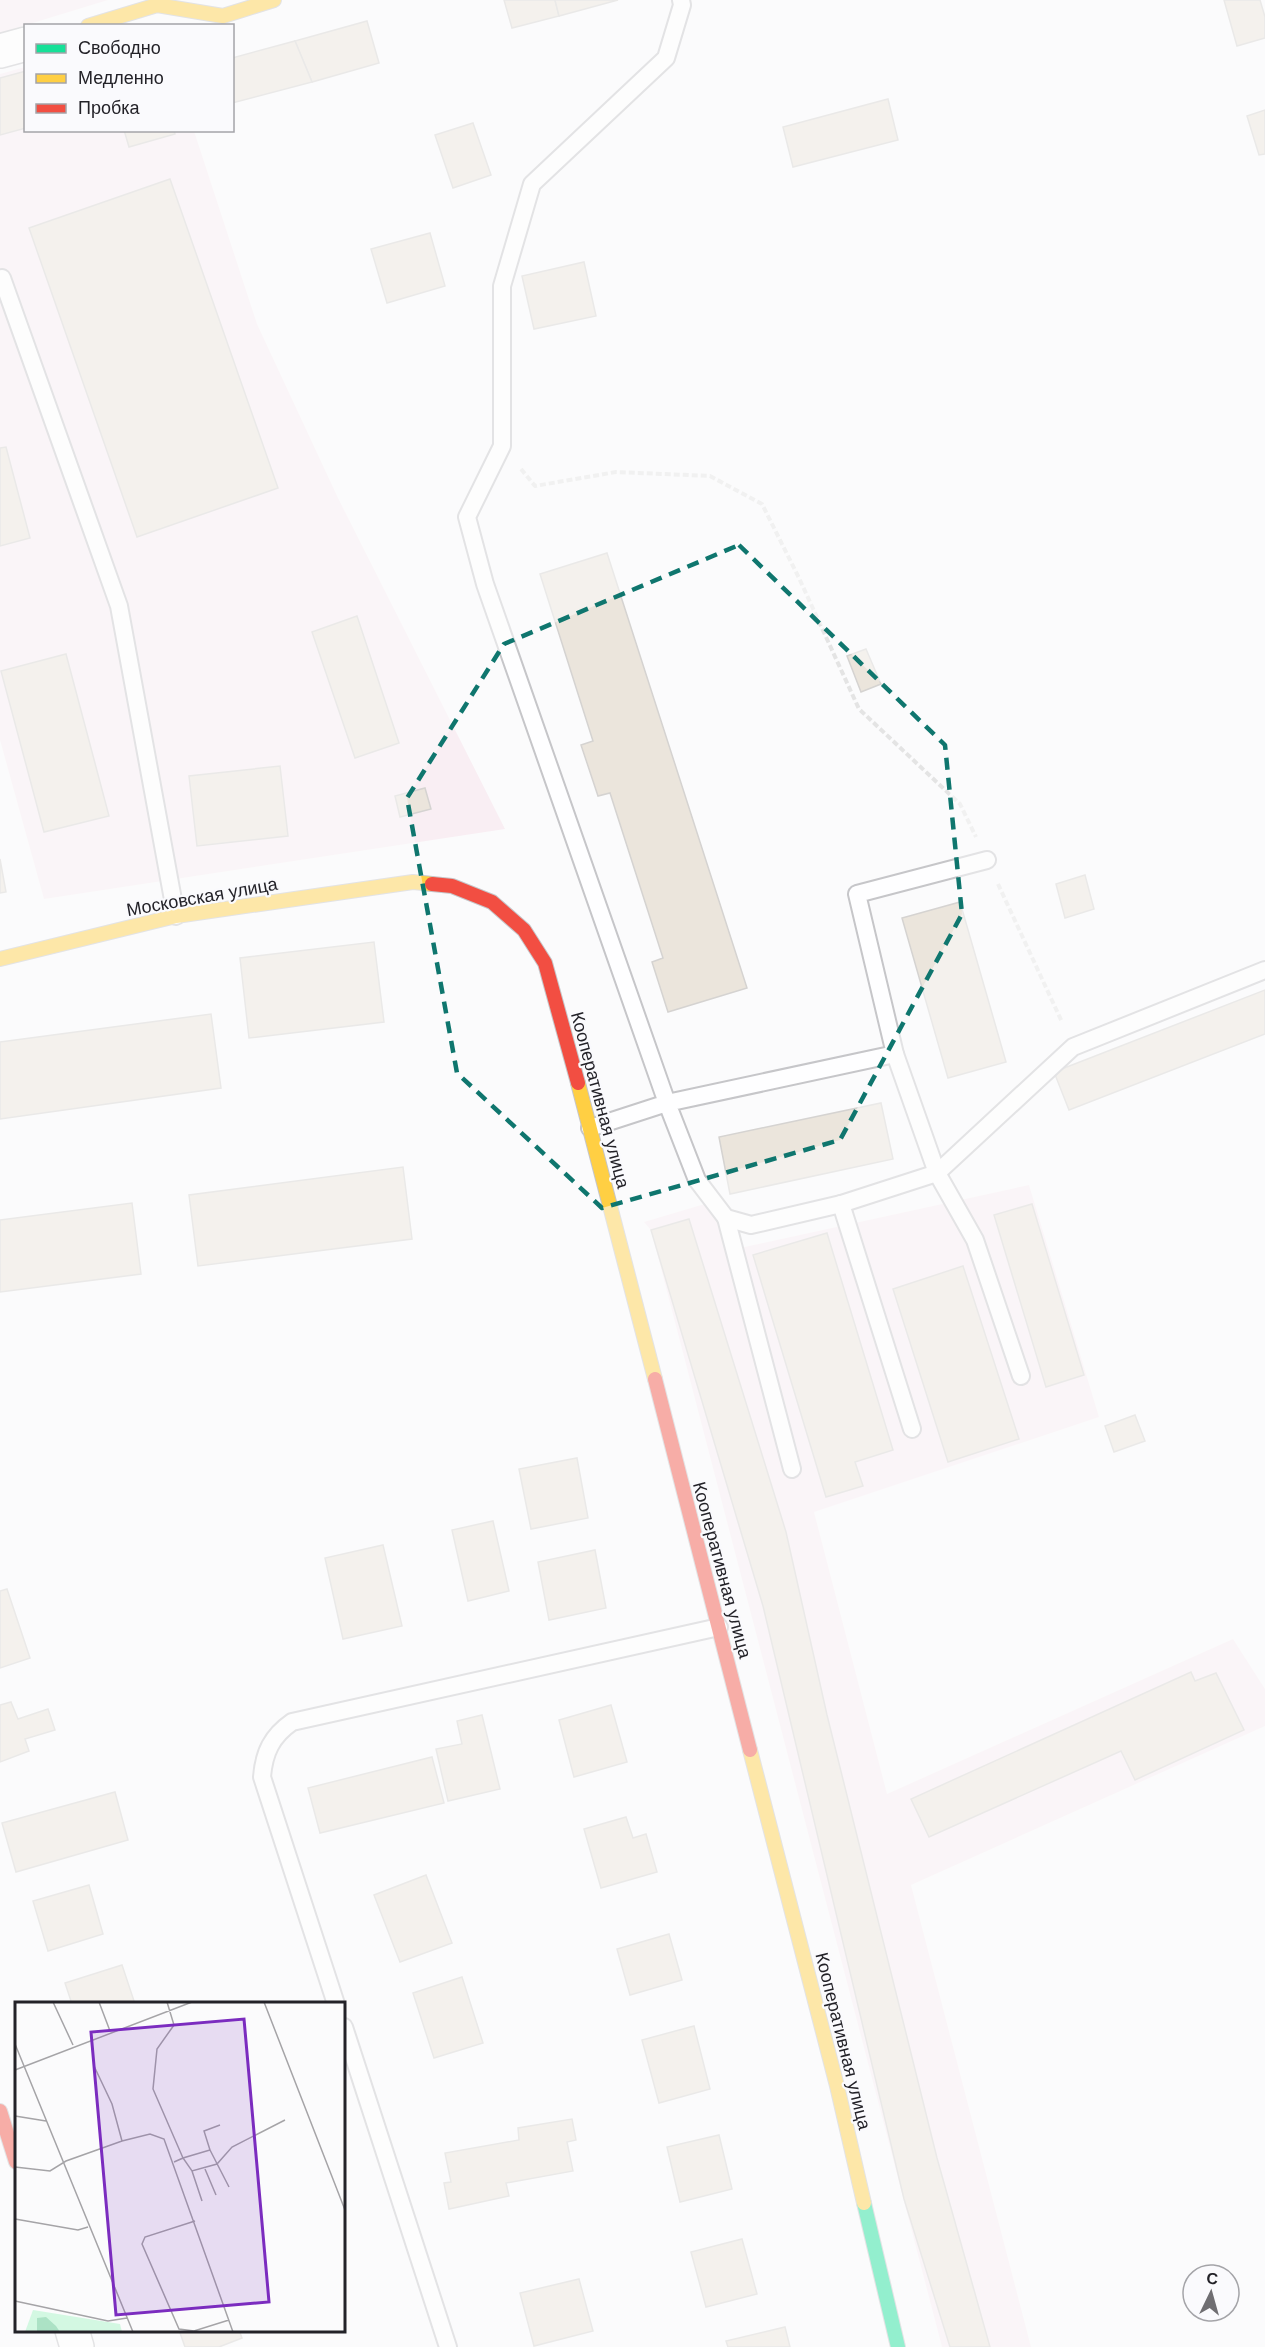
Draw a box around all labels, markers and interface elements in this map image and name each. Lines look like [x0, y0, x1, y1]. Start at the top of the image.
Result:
legend [24, 24, 234, 132]
text: Свободно [78, 38, 161, 58]
text: Медленно [78, 68, 164, 88]
text: Пробка [78, 98, 141, 118]
street label: Московская улица [125, 874, 280, 920]
street label: Кооперативная улица [567, 1010, 633, 1191]
street label: Кооперативная улица [689, 1480, 755, 1661]
street label: Кооперативная улица [811, 1950, 875, 2133]
inset map [15, 2002, 345, 2332]
north arrow [1181, 2263, 1241, 2323]
text: С [1206, 2270, 1219, 2288]

